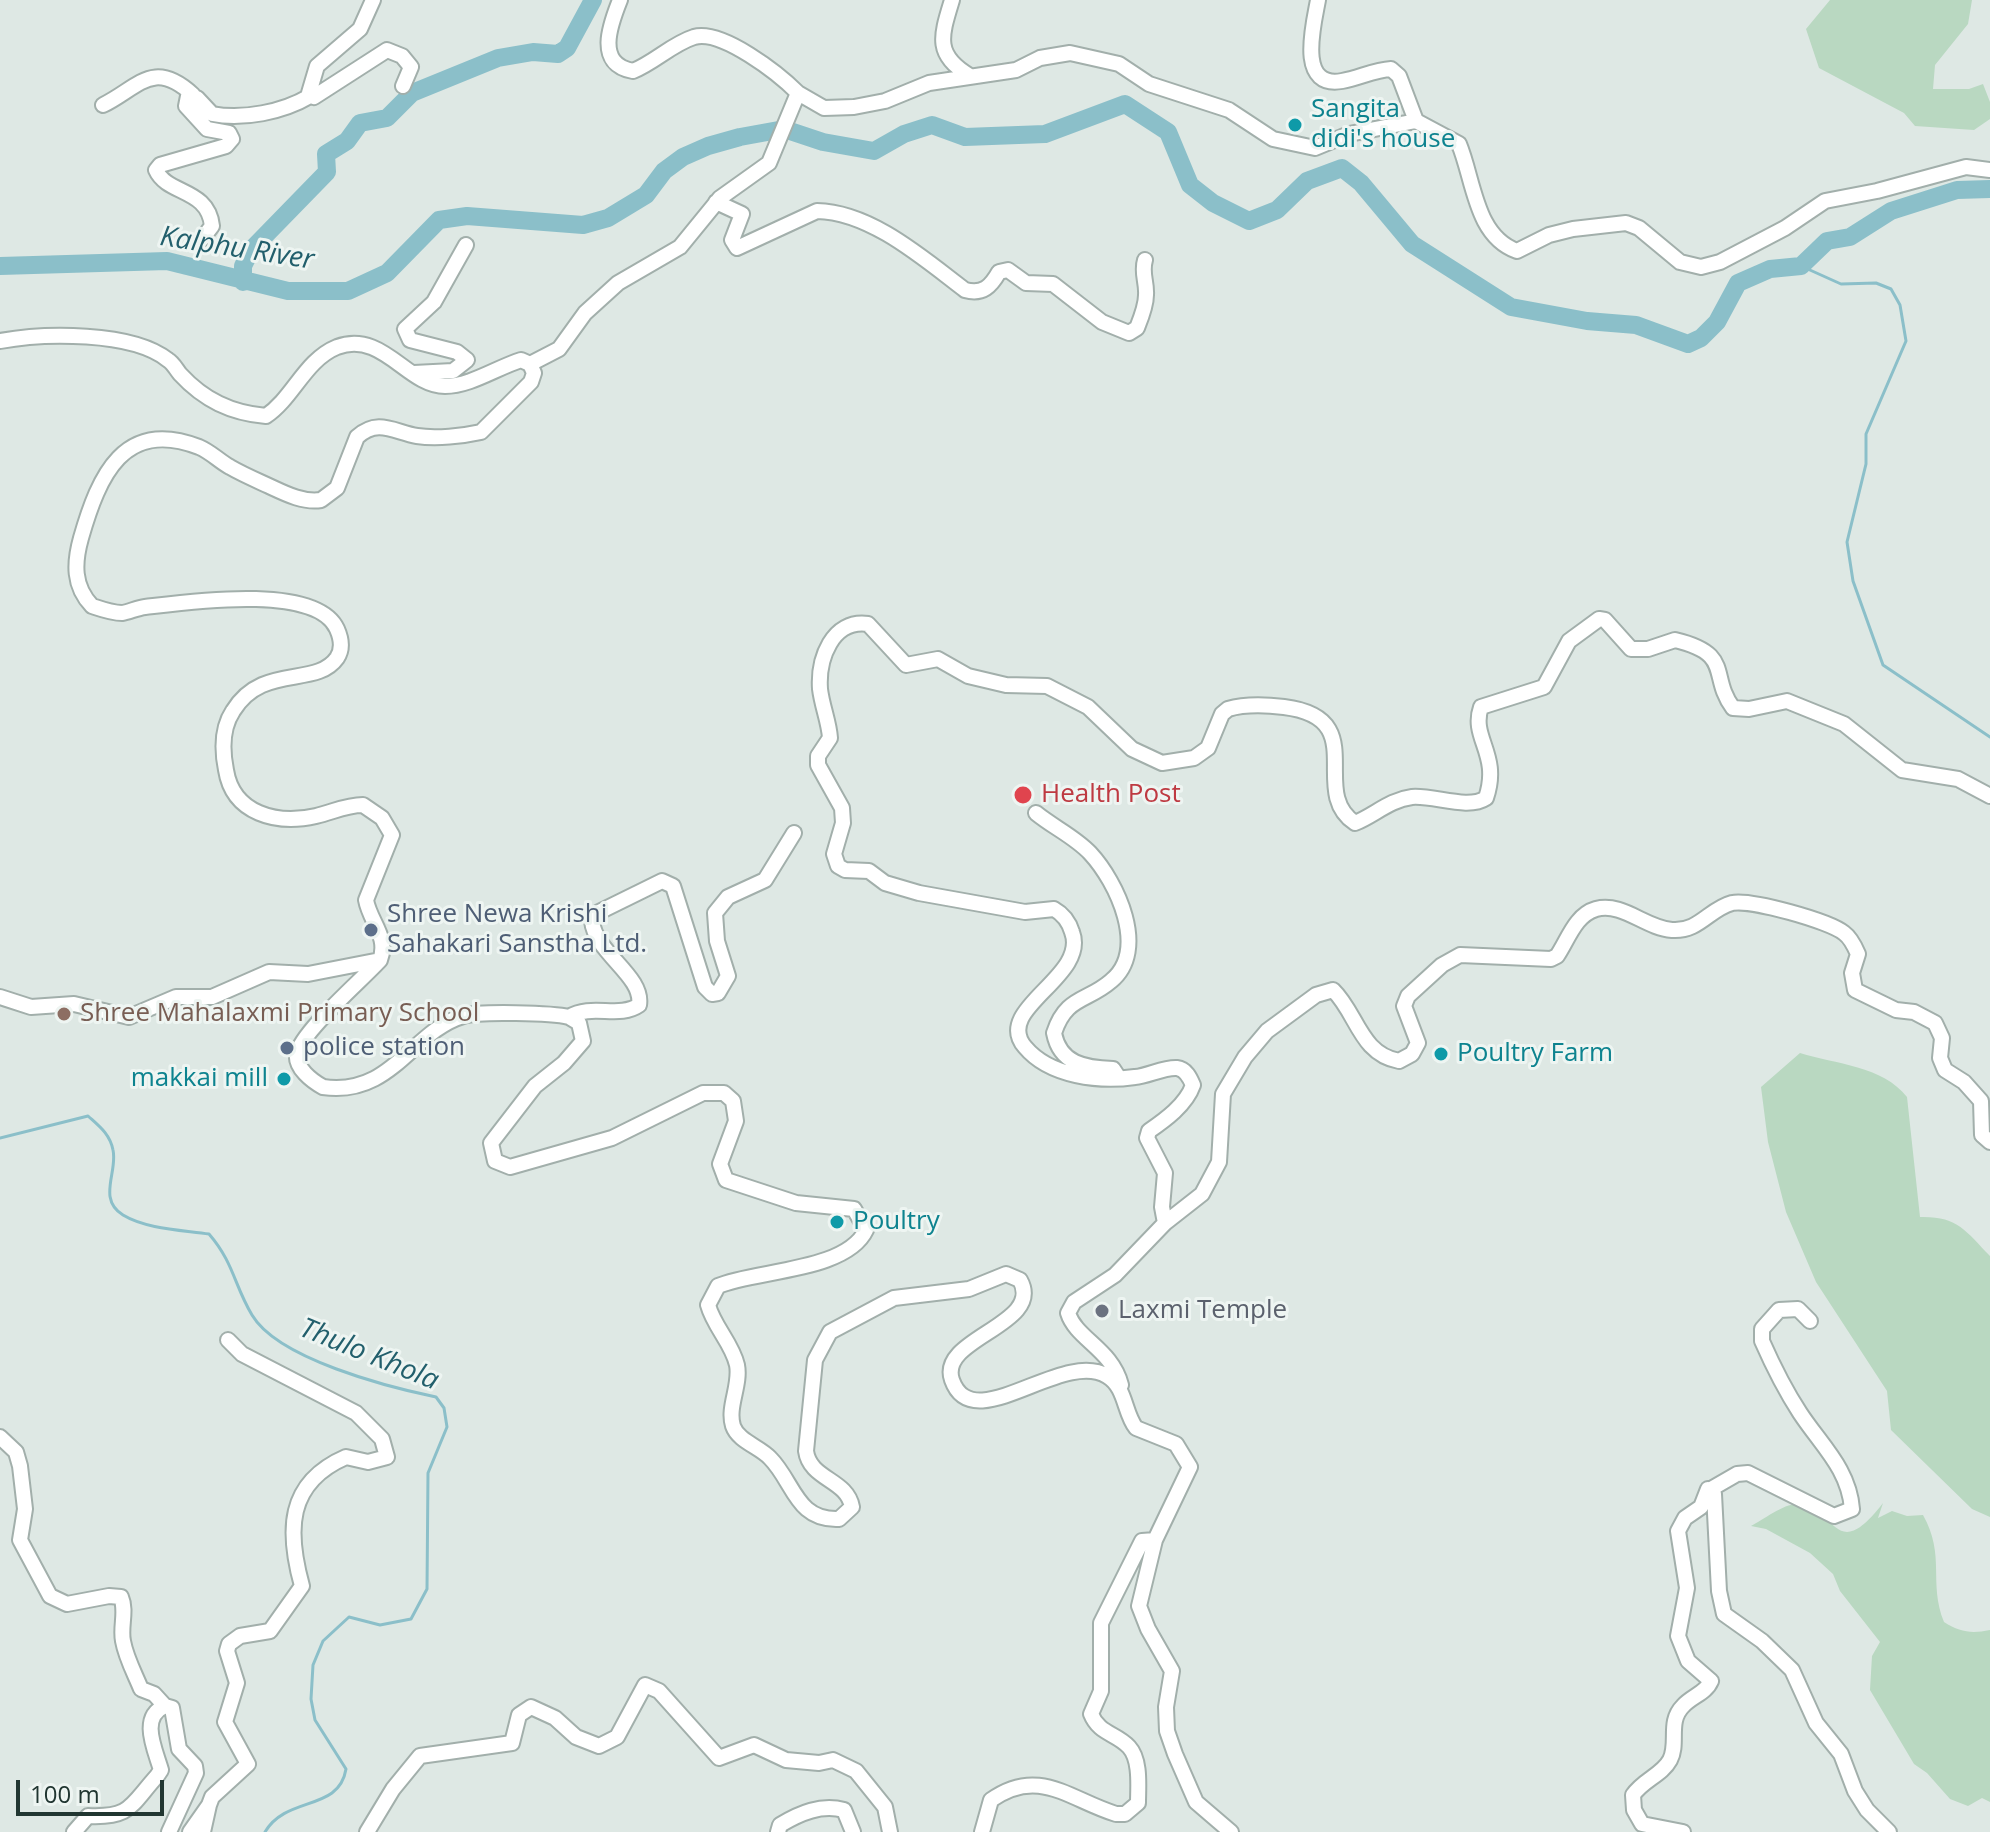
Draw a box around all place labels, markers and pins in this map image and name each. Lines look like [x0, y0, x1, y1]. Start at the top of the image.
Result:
place label: Sangita didi's house [1311, 94, 1455, 156]
marker: Sangita didi's house [1286, 116, 1304, 134]
place label: Health Post [1041, 779, 1181, 811]
marker: Health Post [1012, 784, 1034, 806]
place label: Shree Newa Krishi Sahakari Sanstha Ltd. [387, 899, 647, 960]
marker: Shree Newa Krishi Sahakari Sanstha Ltd. [362, 921, 380, 939]
place label: Shree Mahalaxmi Primary School [80, 998, 479, 1030]
marker: Shree Mahalaxmi Primary School [55, 1005, 73, 1023]
place label: police station [303, 1032, 465, 1064]
place label: Poultry Farm [1457, 1038, 1613, 1070]
marker: police station [278, 1039, 296, 1057]
marker: Poultry Farm [1432, 1045, 1450, 1063]
place label: makkai mill [131, 1063, 268, 1095]
marker: makkai mill [275, 1070, 293, 1088]
place label: Poultry [853, 1206, 940, 1238]
marker: Poultry [828, 1213, 846, 1231]
place label: Laxmi Temple [1118, 1295, 1287, 1327]
marker: Laxmi Temple [1093, 1302, 1111, 1320]

